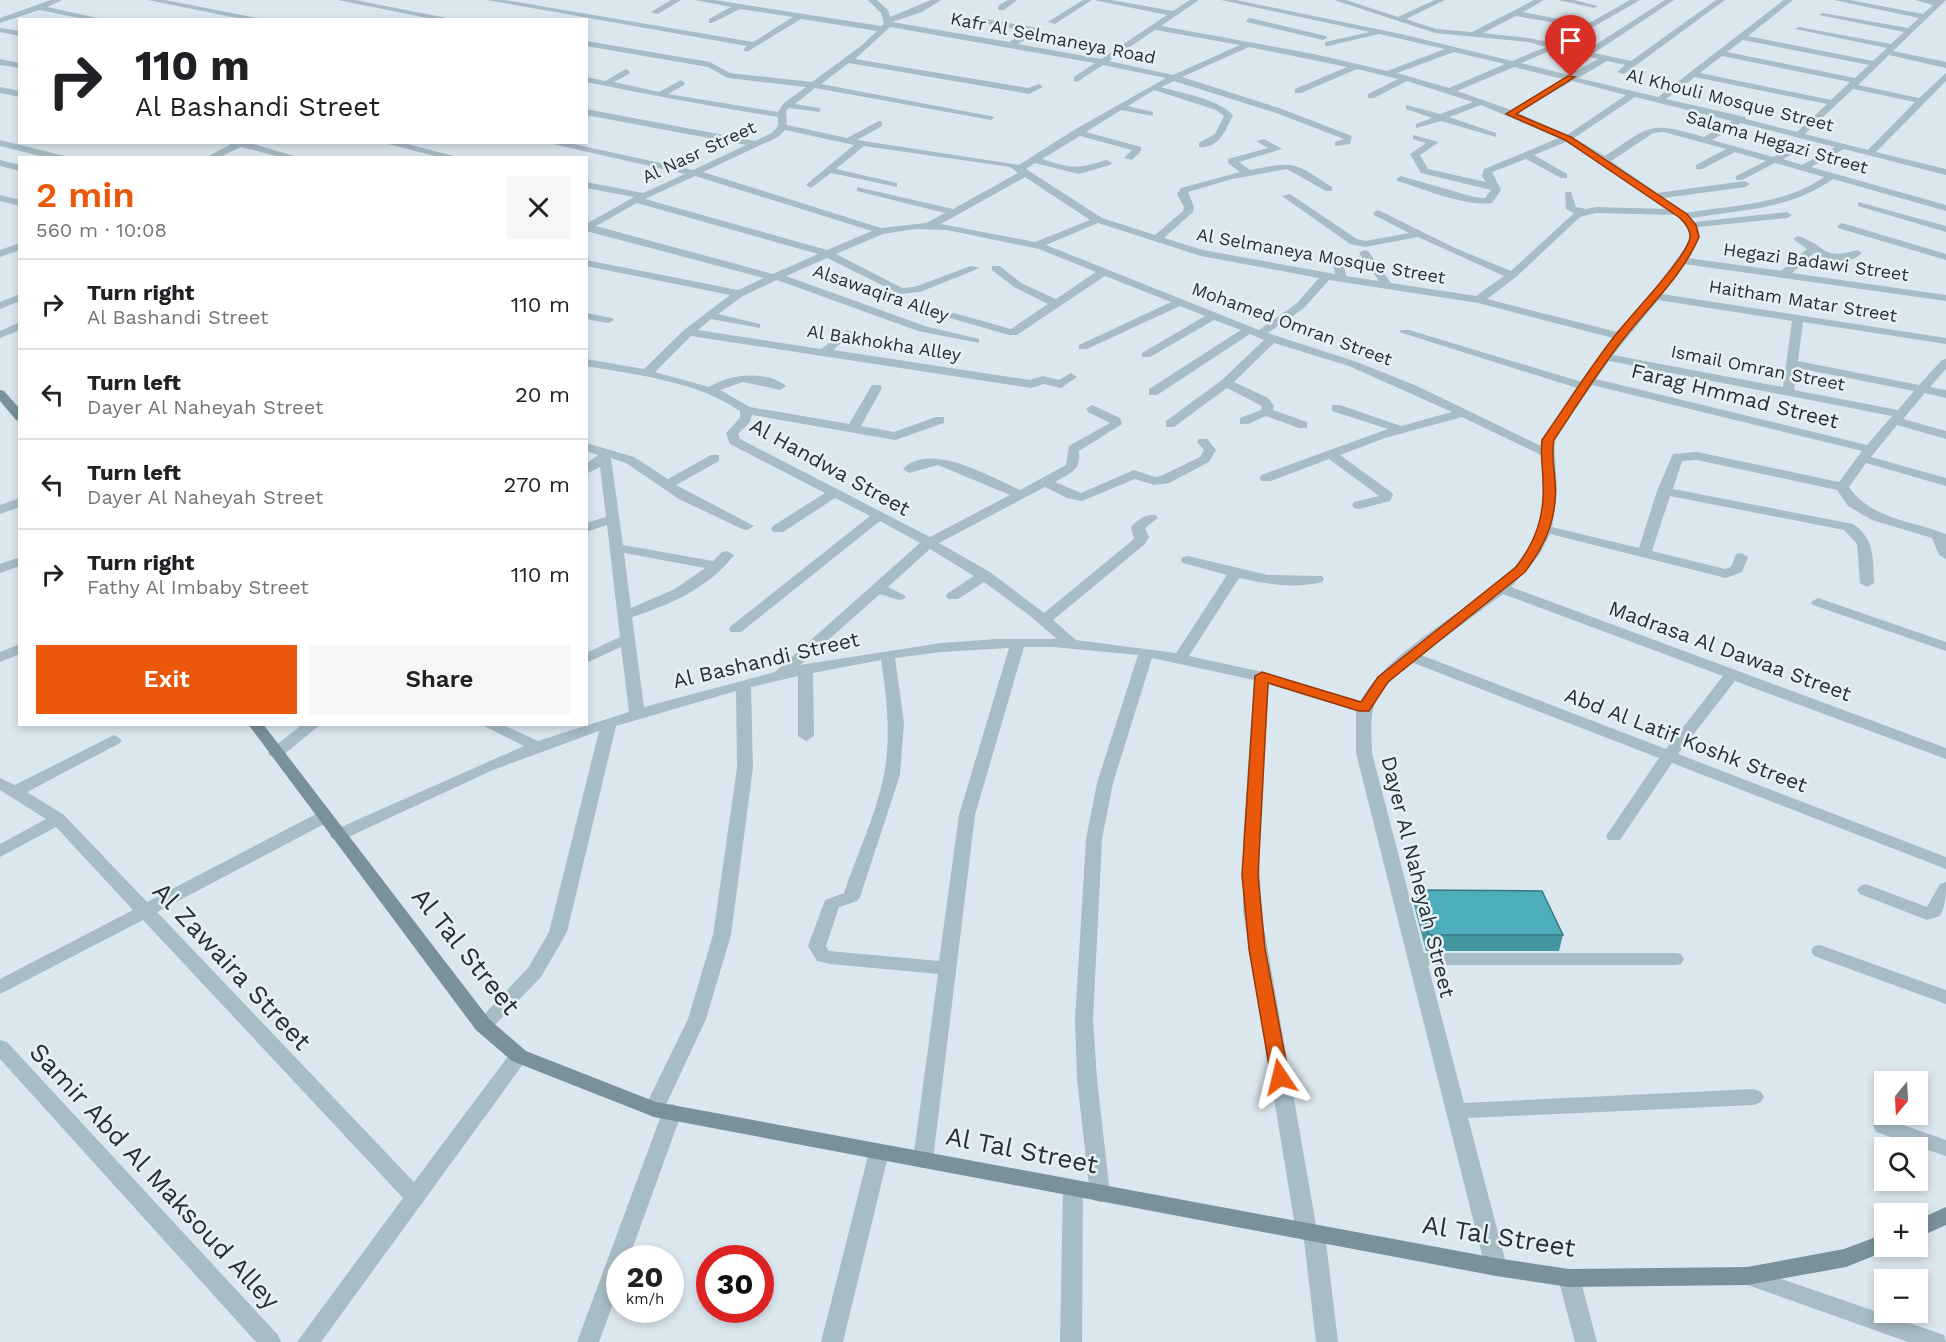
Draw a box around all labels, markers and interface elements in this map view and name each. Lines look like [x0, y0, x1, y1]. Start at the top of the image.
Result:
street label: Kafr Al Selmaneya Road [949, 7, 1158, 68]
pin [1545, 15, 1596, 77]
icon: arrive [1554, 24, 1587, 57]
text: 110 m [135, 41, 250, 90]
icon: right [36, 42, 114, 120]
street label: Al Khouli Mosque Street [1624, 64, 1836, 136]
text: Al Bashandi Street [135, 91, 380, 123]
street label: Salama Hegazi Street [1684, 105, 1871, 178]
street label: Al Nasr Street [639, 116, 759, 187]
text: 2 min [36, 174, 135, 216]
button: close [507, 176, 570, 239]
text: 560 m · 10:08 [36, 218, 167, 242]
street label: Al Selmaneya Mosque Street [1195, 223, 1448, 288]
street label: Hegazi Badawi Street [1722, 238, 1911, 285]
street label: Alsawaqira Alley [810, 259, 953, 326]
street label: Haitham Matar Street [1707, 275, 1899, 326]
street label: Mohamed Omran Street [1189, 277, 1396, 370]
text: Turn right [87, 280, 194, 305]
icon: right [36, 288, 69, 321]
text: 110 m [511, 292, 570, 317]
text: Al Bashandi Street [87, 305, 268, 329]
street label: Al Bakhokha Alley [806, 320, 963, 365]
street label: Ismail Omran Street [1669, 340, 1847, 395]
street label: Farag Hmmad Street [1629, 358, 1842, 433]
text: Turn left [87, 370, 181, 395]
icon: left [36, 378, 69, 411]
text: 20 m [515, 382, 570, 407]
text: Dayer Al Naheyah Street [87, 395, 323, 419]
street label: Al Handwa Street [746, 412, 915, 521]
text: Turn left [87, 460, 181, 485]
icon: left [36, 468, 69, 501]
text: 270 m [504, 472, 570, 497]
text: Dayer Al Naheyah Street [87, 485, 323, 509]
text: Turn right [87, 550, 194, 575]
icon: right [36, 558, 69, 591]
text: 110 m [511, 562, 570, 587]
text: Fathy Al Imbaby Street [87, 575, 309, 599]
street label: Madrasa Al Dawaa Street [1605, 595, 1855, 706]
street label: Al Bashandi Street [670, 626, 862, 693]
button: Exit [36, 645, 297, 714]
button: Share [309, 645, 570, 714]
street label: Abd Al Latif Koshk Street [1561, 682, 1811, 797]
street label: Dayer Al Naheyah Street [1376, 753, 1461, 1000]
street label: Al Zawaira Street [147, 876, 318, 1056]
street label: Al Tal Street [406, 882, 526, 1020]
street label: Samir Abd Al Maksoud Alley [24, 1037, 287, 1316]
position arrow [1248, 1045, 1312, 1109]
north arrow [1874, 1071, 1928, 1125]
map controls [1874, 1071, 1928, 1323]
street label: Al Tal Street [943, 1121, 1101, 1179]
button: search [1874, 1137, 1928, 1191]
button: + [1874, 1203, 1928, 1257]
street label: Al Tal Street [1420, 1209, 1578, 1263]
speed limit sign: 30 [696, 1245, 774, 1323]
text: 20 [626, 1259, 664, 1294]
button: − [1874, 1269, 1928, 1323]
text: km/h [626, 1290, 664, 1308]

